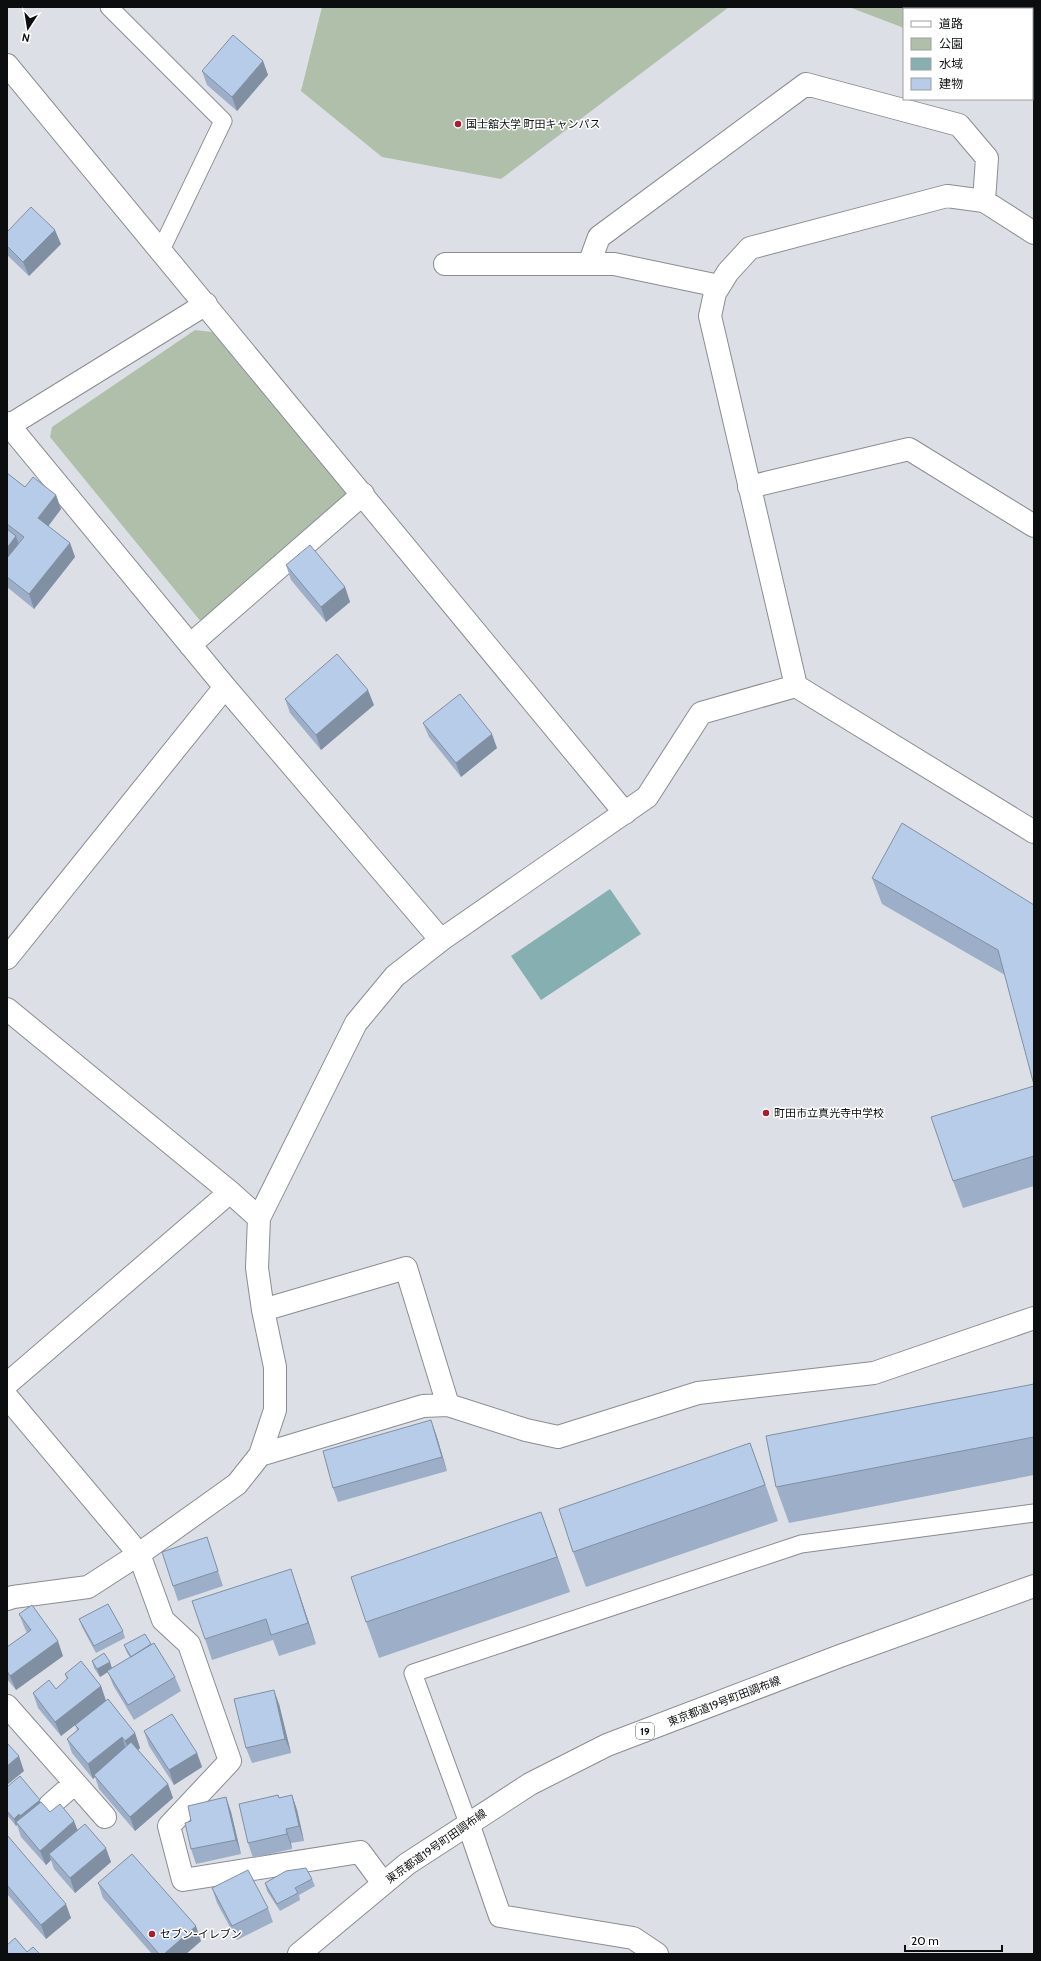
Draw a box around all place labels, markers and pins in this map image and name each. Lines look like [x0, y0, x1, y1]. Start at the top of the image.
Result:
place label: 国士舘大学 町田キャンパス [466, 117, 600, 131]
marker: 国士舘大学 町田キャンパス [453, 119, 463, 129]
place label: 町田市立真光寺中学校 [774, 1106, 884, 1120]
marker: 町田市立真光寺中学校 [761, 1108, 771, 1118]
place label: セブン-イレブン [160, 1927, 242, 1941]
marker: セブン-イレブン [147, 1929, 157, 1939]

